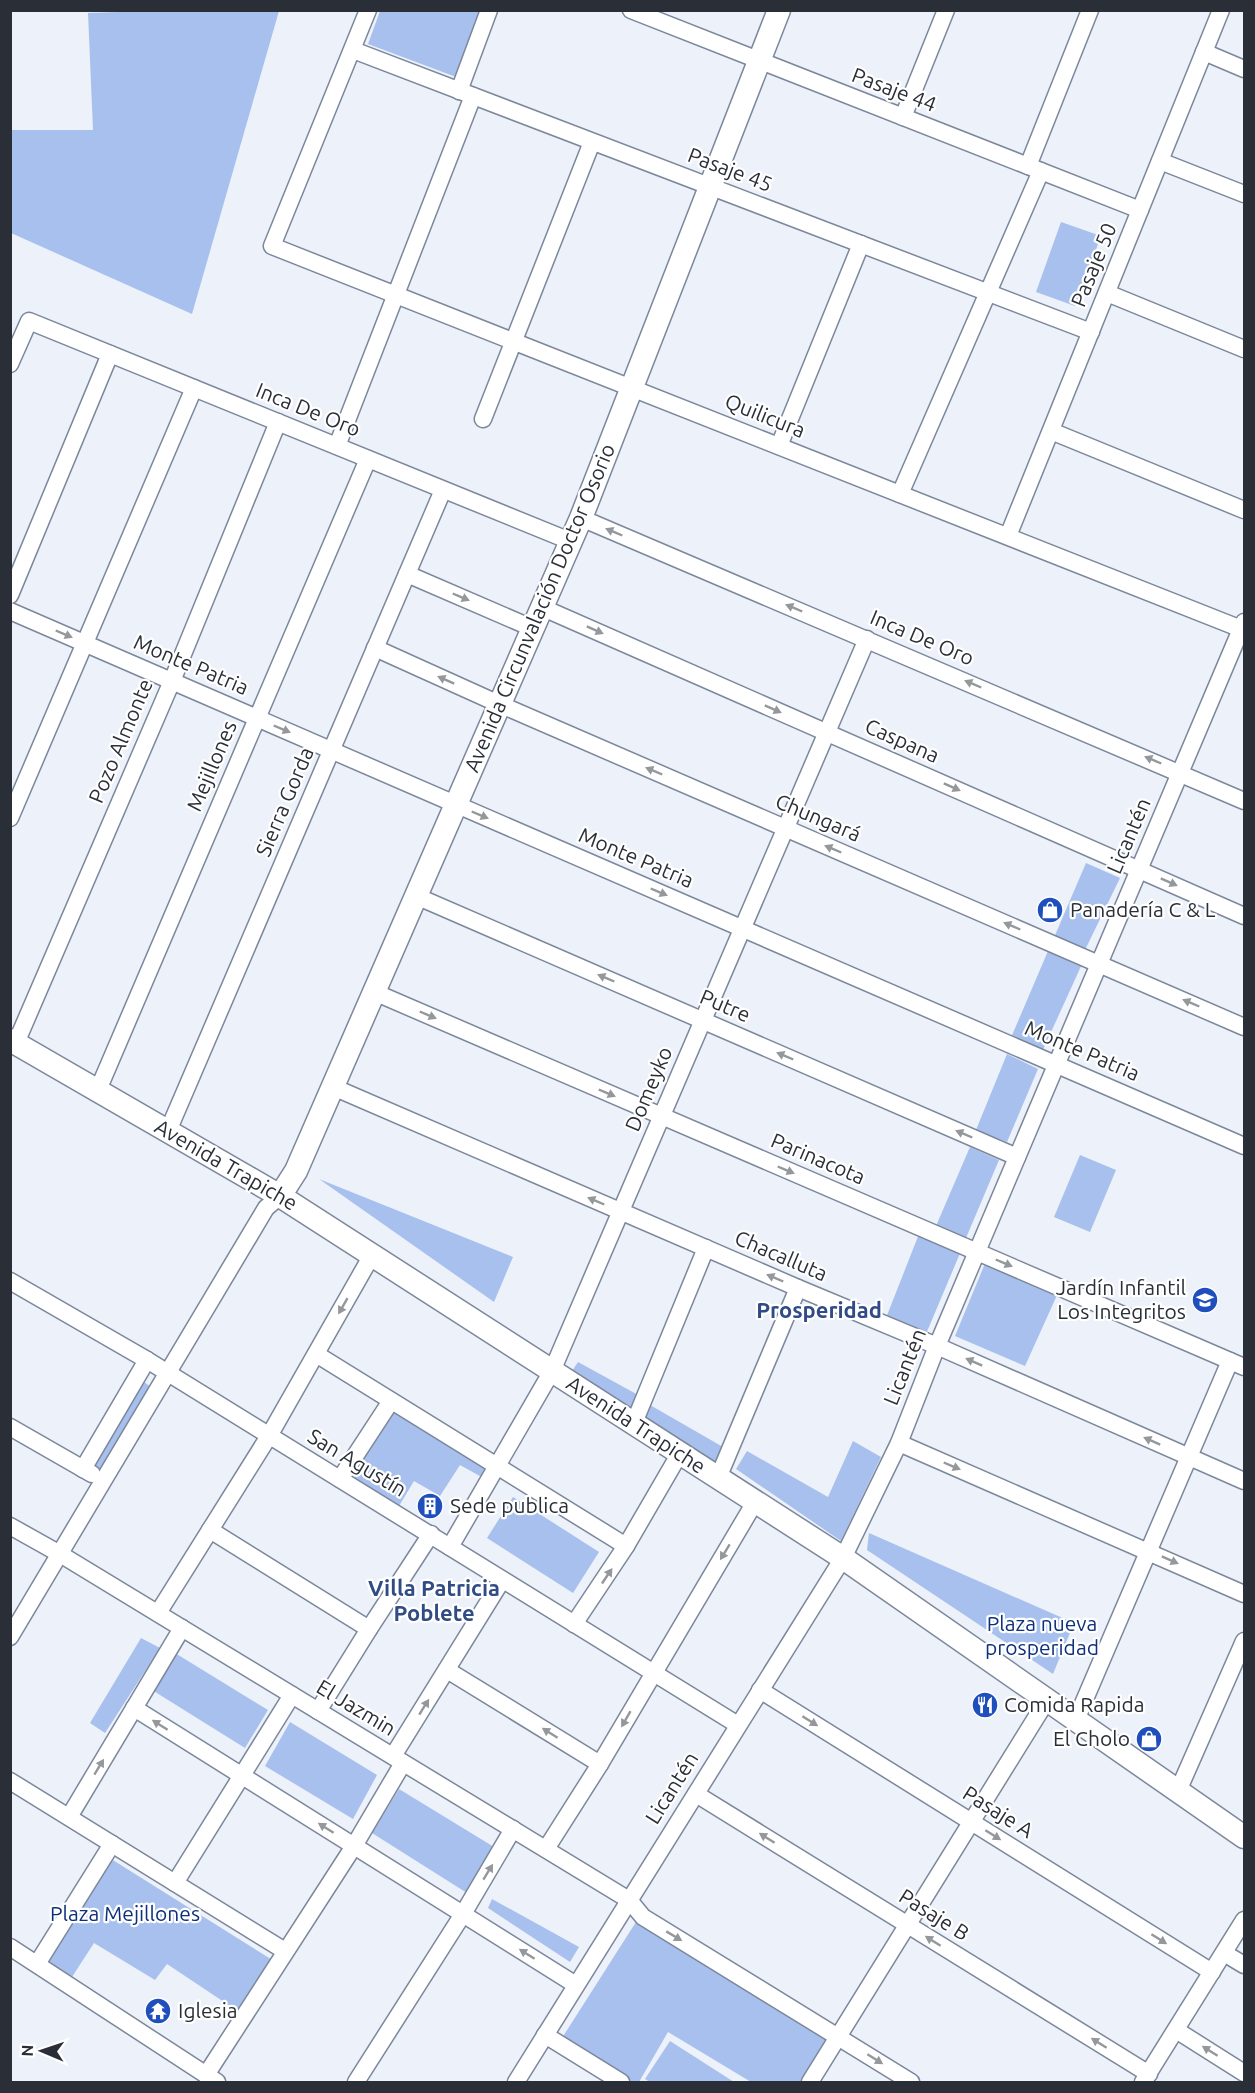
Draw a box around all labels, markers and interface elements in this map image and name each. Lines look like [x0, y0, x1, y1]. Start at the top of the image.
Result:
street label: Pasaje 44 [849, 62, 940, 116]
street label: Pasaje 45 [685, 142, 776, 196]
street label: Pasaje 50 [1065, 219, 1121, 310]
street label: Inca De Oro [253, 377, 364, 441]
street label: Quilicura [722, 388, 809, 442]
street label: Avenida Circunvalación Doctor Osorio [459, 440, 619, 775]
one-way arrow [605, 527, 623, 536]
one-way arrow [452, 593, 470, 602]
one-way arrow [784, 603, 802, 613]
street label: Inca De Oro [867, 604, 978, 670]
one-way arrow [586, 626, 604, 635]
one-way arrow [56, 629, 74, 639]
street label: Monte Patria [130, 629, 252, 699]
street label: Pozo Almonte [83, 675, 157, 806]
one-way arrow [436, 675, 454, 685]
one-way arrow [964, 679, 982, 688]
one-way arrow [765, 704, 782, 713]
street label: Caspana [862, 713, 943, 767]
street label: Mejillones [181, 717, 241, 815]
one-way arrow [273, 724, 290, 733]
street label: Sierra Gorda [250, 743, 318, 860]
one-way arrow [1144, 756, 1161, 765]
one-way arrow [645, 766, 663, 775]
one-way arrow [943, 783, 961, 792]
street label: Chungará [772, 788, 865, 846]
street label: Licantén [1101, 794, 1155, 877]
one-way arrow [471, 810, 488, 819]
street label: Monte Patria [575, 822, 697, 892]
one-way arrow [824, 843, 842, 853]
one-way arrow [1160, 878, 1178, 888]
one-way arrow [650, 887, 668, 897]
shop icon: Panadería C & L [1035, 895, 1065, 925]
place label: Panadería C & L [1070, 897, 1216, 921]
one-way arrow [1002, 921, 1020, 931]
one-way arrow [597, 974, 614, 983]
street label: Putre [697, 984, 754, 1026]
one-way arrow [1182, 999, 1199, 1008]
one-way arrow [419, 1011, 436, 1020]
street label: Monte Patria [1021, 1015, 1143, 1085]
street label: Domeyko [620, 1043, 677, 1134]
one-way arrow [775, 1051, 793, 1061]
one-way arrow [598, 1088, 615, 1097]
street label: Avenida Trapiche [151, 1114, 302, 1215]
street label: Parinacota [768, 1127, 869, 1189]
one-way arrow [955, 1129, 972, 1138]
one-way arrow [777, 1165, 794, 1174]
one-way arrow [587, 1195, 605, 1205]
street label: Chacalluta [732, 1225, 831, 1285]
one-way arrow [995, 1258, 1013, 1268]
one-way arrow [766, 1273, 784, 1282]
place label: Jardín Infantil Los Integritos [1056, 1275, 1186, 1323]
school or university icon: Jardín Infantil Los Integritos [1190, 1285, 1220, 1315]
district label: Prosperidad [756, 1297, 882, 1322]
one-way arrow [338, 1298, 349, 1314]
street label: Licantén [878, 1325, 930, 1408]
one-way arrow [965, 1357, 983, 1366]
street label: Avenida Trapiche [563, 1370, 710, 1478]
street label: San Agustín [304, 1423, 411, 1501]
one-way arrow [1143, 1436, 1161, 1446]
one-way arrow [944, 1461, 962, 1471]
building icon: Sede publica [415, 1491, 445, 1521]
place label: Sede publica [450, 1493, 569, 1517]
one-way arrow [720, 1544, 731, 1560]
one-way arrow [1161, 1555, 1179, 1565]
one-way arrow [601, 1567, 612, 1584]
district label: Villa Patricia Poblete [368, 1575, 500, 1625]
park label: Plaza nueva prosperidad [985, 1611, 1099, 1659]
street label: El Jazmin [313, 1674, 400, 1740]
restaurant icon: Comida Rapida [970, 1690, 1000, 1720]
place label: Comida Rapida [1004, 1692, 1145, 1716]
one-way arrow [419, 1699, 430, 1715]
one-way arrow [620, 1711, 631, 1727]
one-way arrow [802, 1716, 818, 1727]
one-way arrow [152, 1719, 169, 1730]
shop icon: El Cholo [1134, 1724, 1164, 1754]
place label: El Cholo [1053, 1726, 1130, 1750]
one-way arrow [542, 1728, 558, 1739]
street label: Licantén [640, 1747, 703, 1828]
one-way arrow [94, 1758, 104, 1775]
street label: Pasaje A [959, 1780, 1038, 1842]
one-way arrow [318, 1823, 334, 1834]
one-way arrow [985, 1830, 1001, 1841]
one-way arrow [759, 1833, 775, 1844]
one-way arrow [483, 1864, 494, 1880]
street label: Pasaje B [895, 1883, 974, 1945]
park label: Plaza Mejillones [50, 1901, 200, 1925]
one-way arrow [666, 1931, 682, 1942]
one-way arrow [1151, 1933, 1167, 1944]
one-way arrow [925, 1935, 941, 1946]
one-way arrow [519, 1948, 535, 1959]
temple icon: Iglesia [143, 1996, 173, 2026]
place label: Iglesia [178, 1998, 238, 2022]
north arrow [12, 2021, 72, 2081]
one-way arrow [1091, 2038, 1107, 2049]
text: N [18, 2044, 36, 2057]
one-way arrow [1202, 2046, 1218, 2057]
one-way arrow [867, 2054, 883, 2065]

